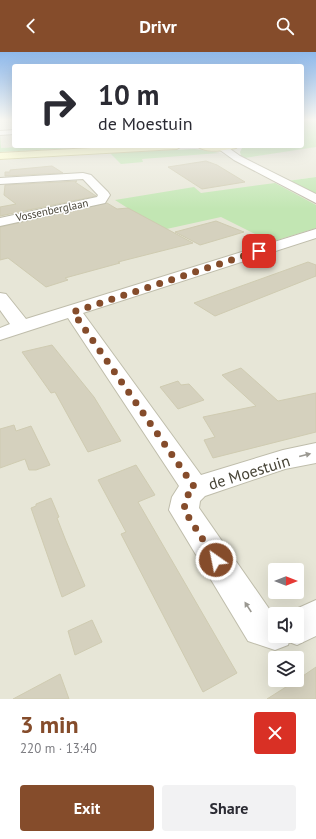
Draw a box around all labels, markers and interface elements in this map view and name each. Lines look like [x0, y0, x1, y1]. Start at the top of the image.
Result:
icon: back [20, 15, 42, 37]
text: Drivr [139, 15, 177, 38]
icon: search [274, 15, 296, 37]
text: 10 m [98, 76, 159, 113]
icon: right [32, 80, 84, 132]
text: de Moestuin [98, 112, 193, 135]
street label: Vossenberglaan [14, 195, 90, 225]
pin [242, 234, 276, 268]
icon: arrive [248, 240, 270, 262]
street label: de Moestuin [206, 450, 292, 494]
one-way arrow [298, 452, 311, 458]
position arrow [195, 539, 237, 581]
north arrow [268, 563, 304, 599]
map controls [268, 563, 304, 687]
one-way arrow [244, 601, 251, 613]
button: sound [268, 607, 304, 643]
button: layers [268, 651, 304, 687]
text: 3 min [20, 709, 79, 740]
button: close [254, 712, 296, 754]
text: 220 m · 13:40 [20, 740, 97, 757]
button: Exit [20, 785, 154, 831]
button: Share [162, 785, 296, 831]

